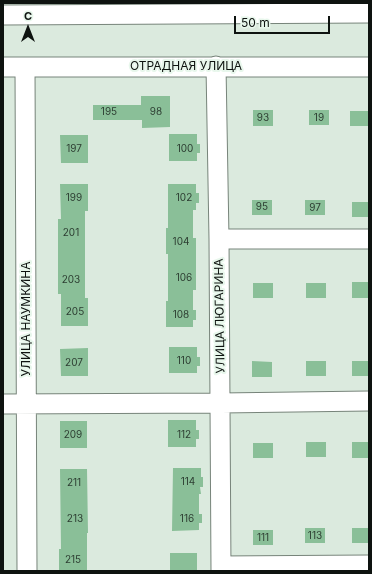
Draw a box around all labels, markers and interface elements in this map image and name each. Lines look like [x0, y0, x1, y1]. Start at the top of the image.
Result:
north arrow [8, 8, 48, 48]
scale bar [236, 8, 332, 34]
text: С [24, 9, 32, 23]
text: 50 m [241, 15, 270, 30]
street label: ОТРАДНАЯ УЛИЦА [130, 59, 242, 73]
house number: 195 [101, 106, 117, 118]
house number: 98 [150, 106, 162, 118]
house number: 93 [257, 112, 269, 124]
house number: 19 [314, 112, 324, 124]
house number: 197 [66, 143, 82, 155]
house number: 100 [177, 143, 193, 155]
house number: 199 [66, 192, 82, 204]
house number: 102 [176, 192, 192, 204]
house number: 95 [256, 201, 268, 213]
house number: 97 [309, 202, 321, 214]
house number: 201 [63, 227, 79, 239]
house number: 104 [173, 236, 189, 248]
street label: УЛИЦА ЛЮГАРИНА [212, 258, 228, 374]
street label: УЛИЦА НАУМКИНА [19, 262, 33, 376]
house number: 106 [176, 272, 192, 284]
house number: 203 [62, 274, 80, 286]
house number: 205 [66, 306, 84, 318]
house number: 108 [173, 309, 189, 321]
house number: 110 [177, 355, 191, 367]
house number: 207 [65, 357, 83, 369]
house number: 209 [64, 429, 82, 441]
house number: 112 [177, 429, 191, 441]
house number: 114 [181, 476, 195, 488]
house number: 211 [67, 477, 81, 489]
house number: 213 [67, 513, 83, 525]
house number: 116 [180, 513, 194, 525]
house number: 113 [308, 530, 322, 542]
house number: 111 [257, 532, 269, 544]
house number: 215 [65, 554, 81, 566]

